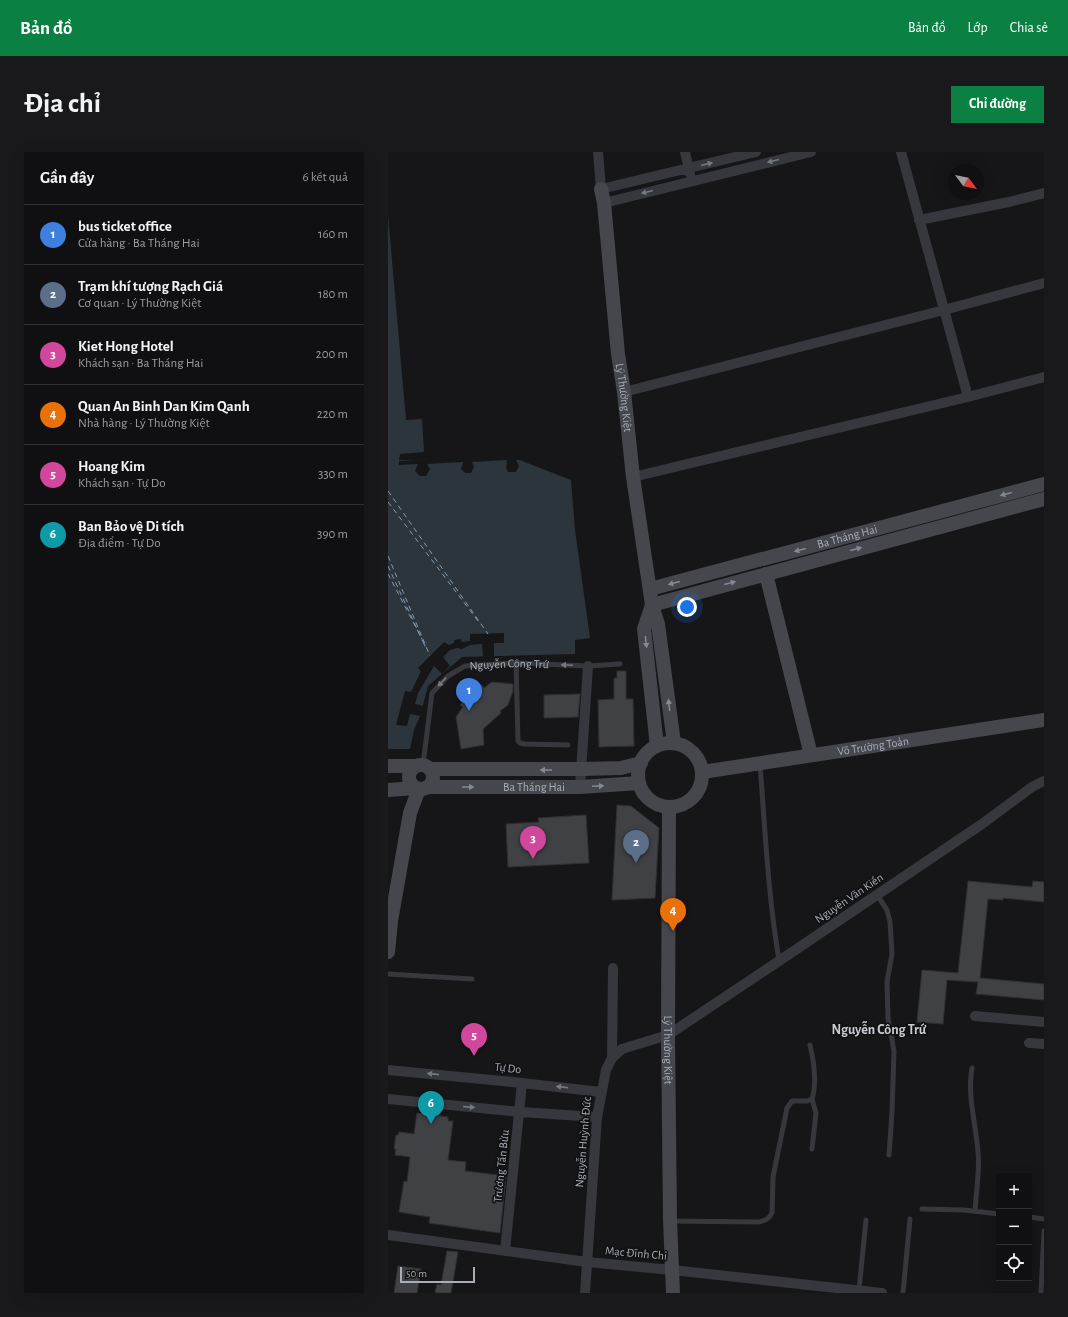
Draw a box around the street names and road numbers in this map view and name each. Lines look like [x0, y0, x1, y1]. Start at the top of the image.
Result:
street label: Lý Thường Kiệt [613, 362, 634, 433]
street label: Ba Tháng Hai [816, 523, 879, 550]
street label: Nguyễn Công Trứ [469, 657, 550, 672]
street label: Võ Trường Toản [836, 735, 910, 757]
street label: Ba Tháng Hai [503, 781, 565, 793]
street label: Nguyễn Văn Kiến [812, 870, 886, 926]
street label: Lý Thường Kiệt [661, 1015, 675, 1085]
street label: Tự Do [494, 1061, 522, 1075]
street label: Nguyễn Huỳnh Đức [572, 1096, 594, 1188]
street label: Trương Tấn Bửu [491, 1129, 511, 1203]
street label: Mạc Đĩnh Chi [604, 1244, 668, 1262]

